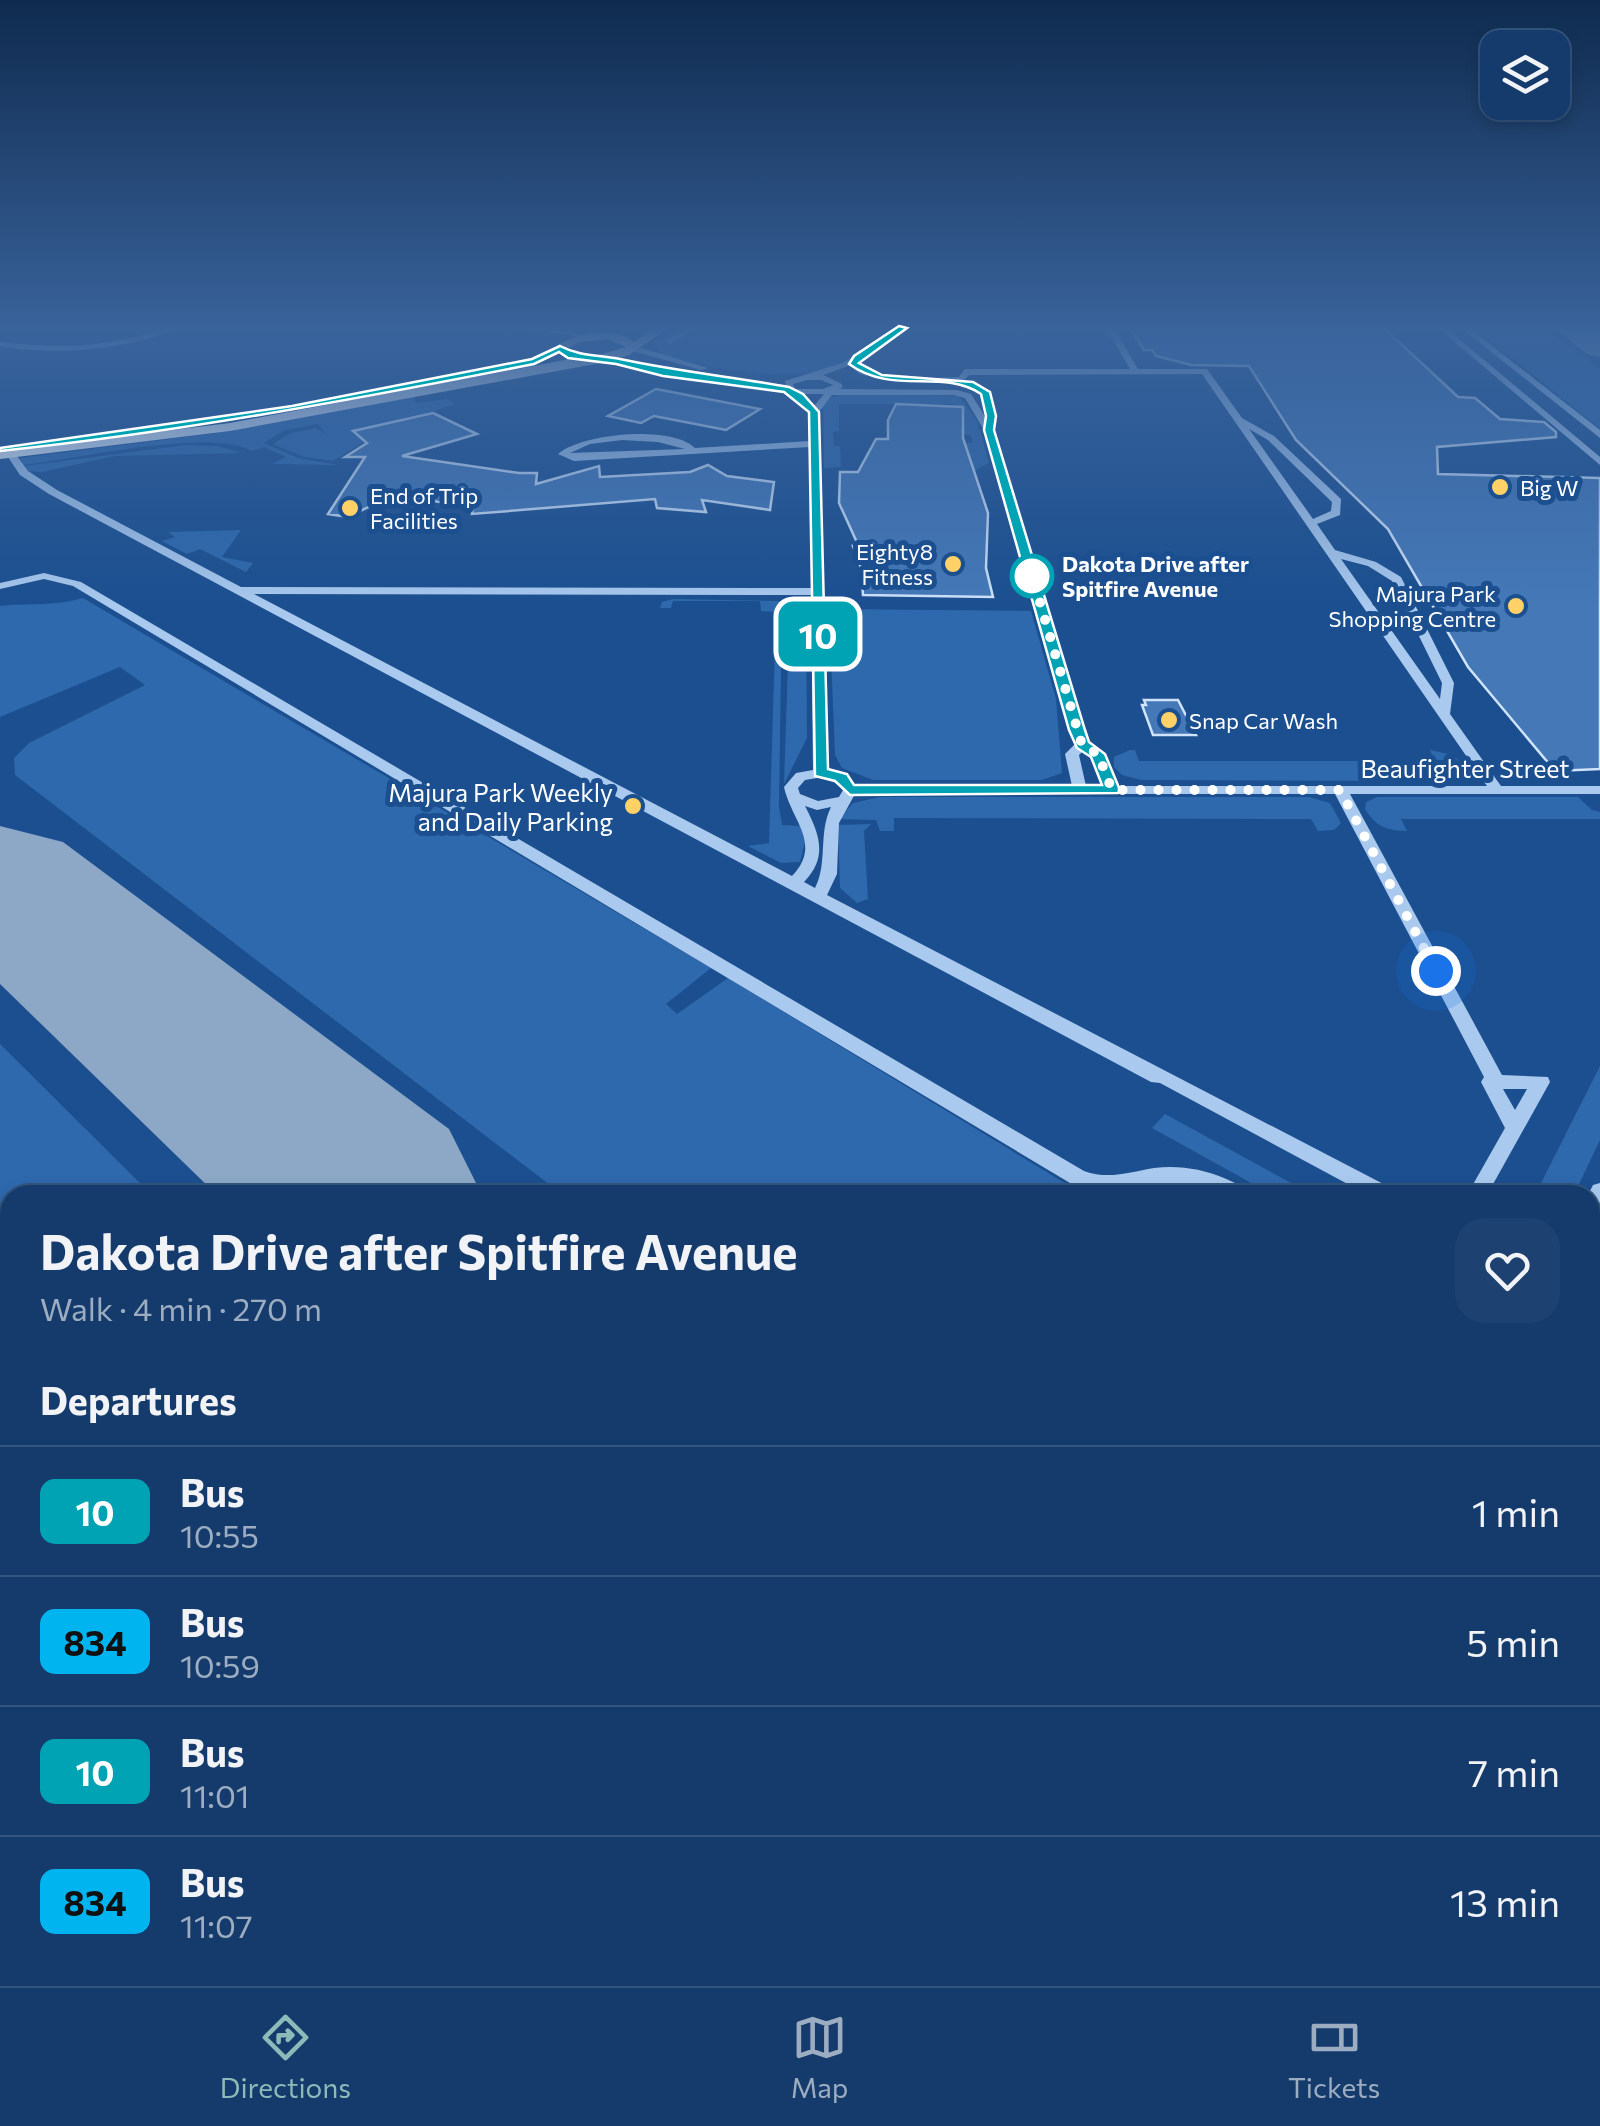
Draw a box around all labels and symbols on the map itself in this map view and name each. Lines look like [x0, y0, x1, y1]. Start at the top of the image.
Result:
place label: Big W [1520, 474, 1578, 501]
marker: Big W [1489, 476, 1511, 498]
place label: End of Trip Facilities [370, 482, 478, 534]
marker: End of Trip Facilities [339, 497, 361, 519]
place label: Eighty8 Fitness [856, 538, 933, 590]
place label: Dakota Drive after Spitfire Avenue [1062, 550, 1249, 602]
marker: Eighty8 Fitness [942, 553, 964, 575]
marker: Dakota Drive after Spitfire Avenue [1011, 555, 1053, 597]
place label: Majura Park Shopping Centre [1329, 580, 1496, 632]
marker: Majura Park Shopping Centre [1505, 595, 1527, 617]
line badge: 10 [773, 602, 863, 666]
place label: Snap Car Wash [1189, 707, 1338, 734]
marker: Snap Car Wash [1158, 709, 1180, 731]
street label: Beaufighter Street [1360, 753, 1570, 783]
place label: Majura Park Weekly and Daily Parking [388, 777, 613, 836]
marker: Majura Park Weekly and Daily Parking [622, 795, 644, 817]
your location [1411, 946, 1461, 996]

